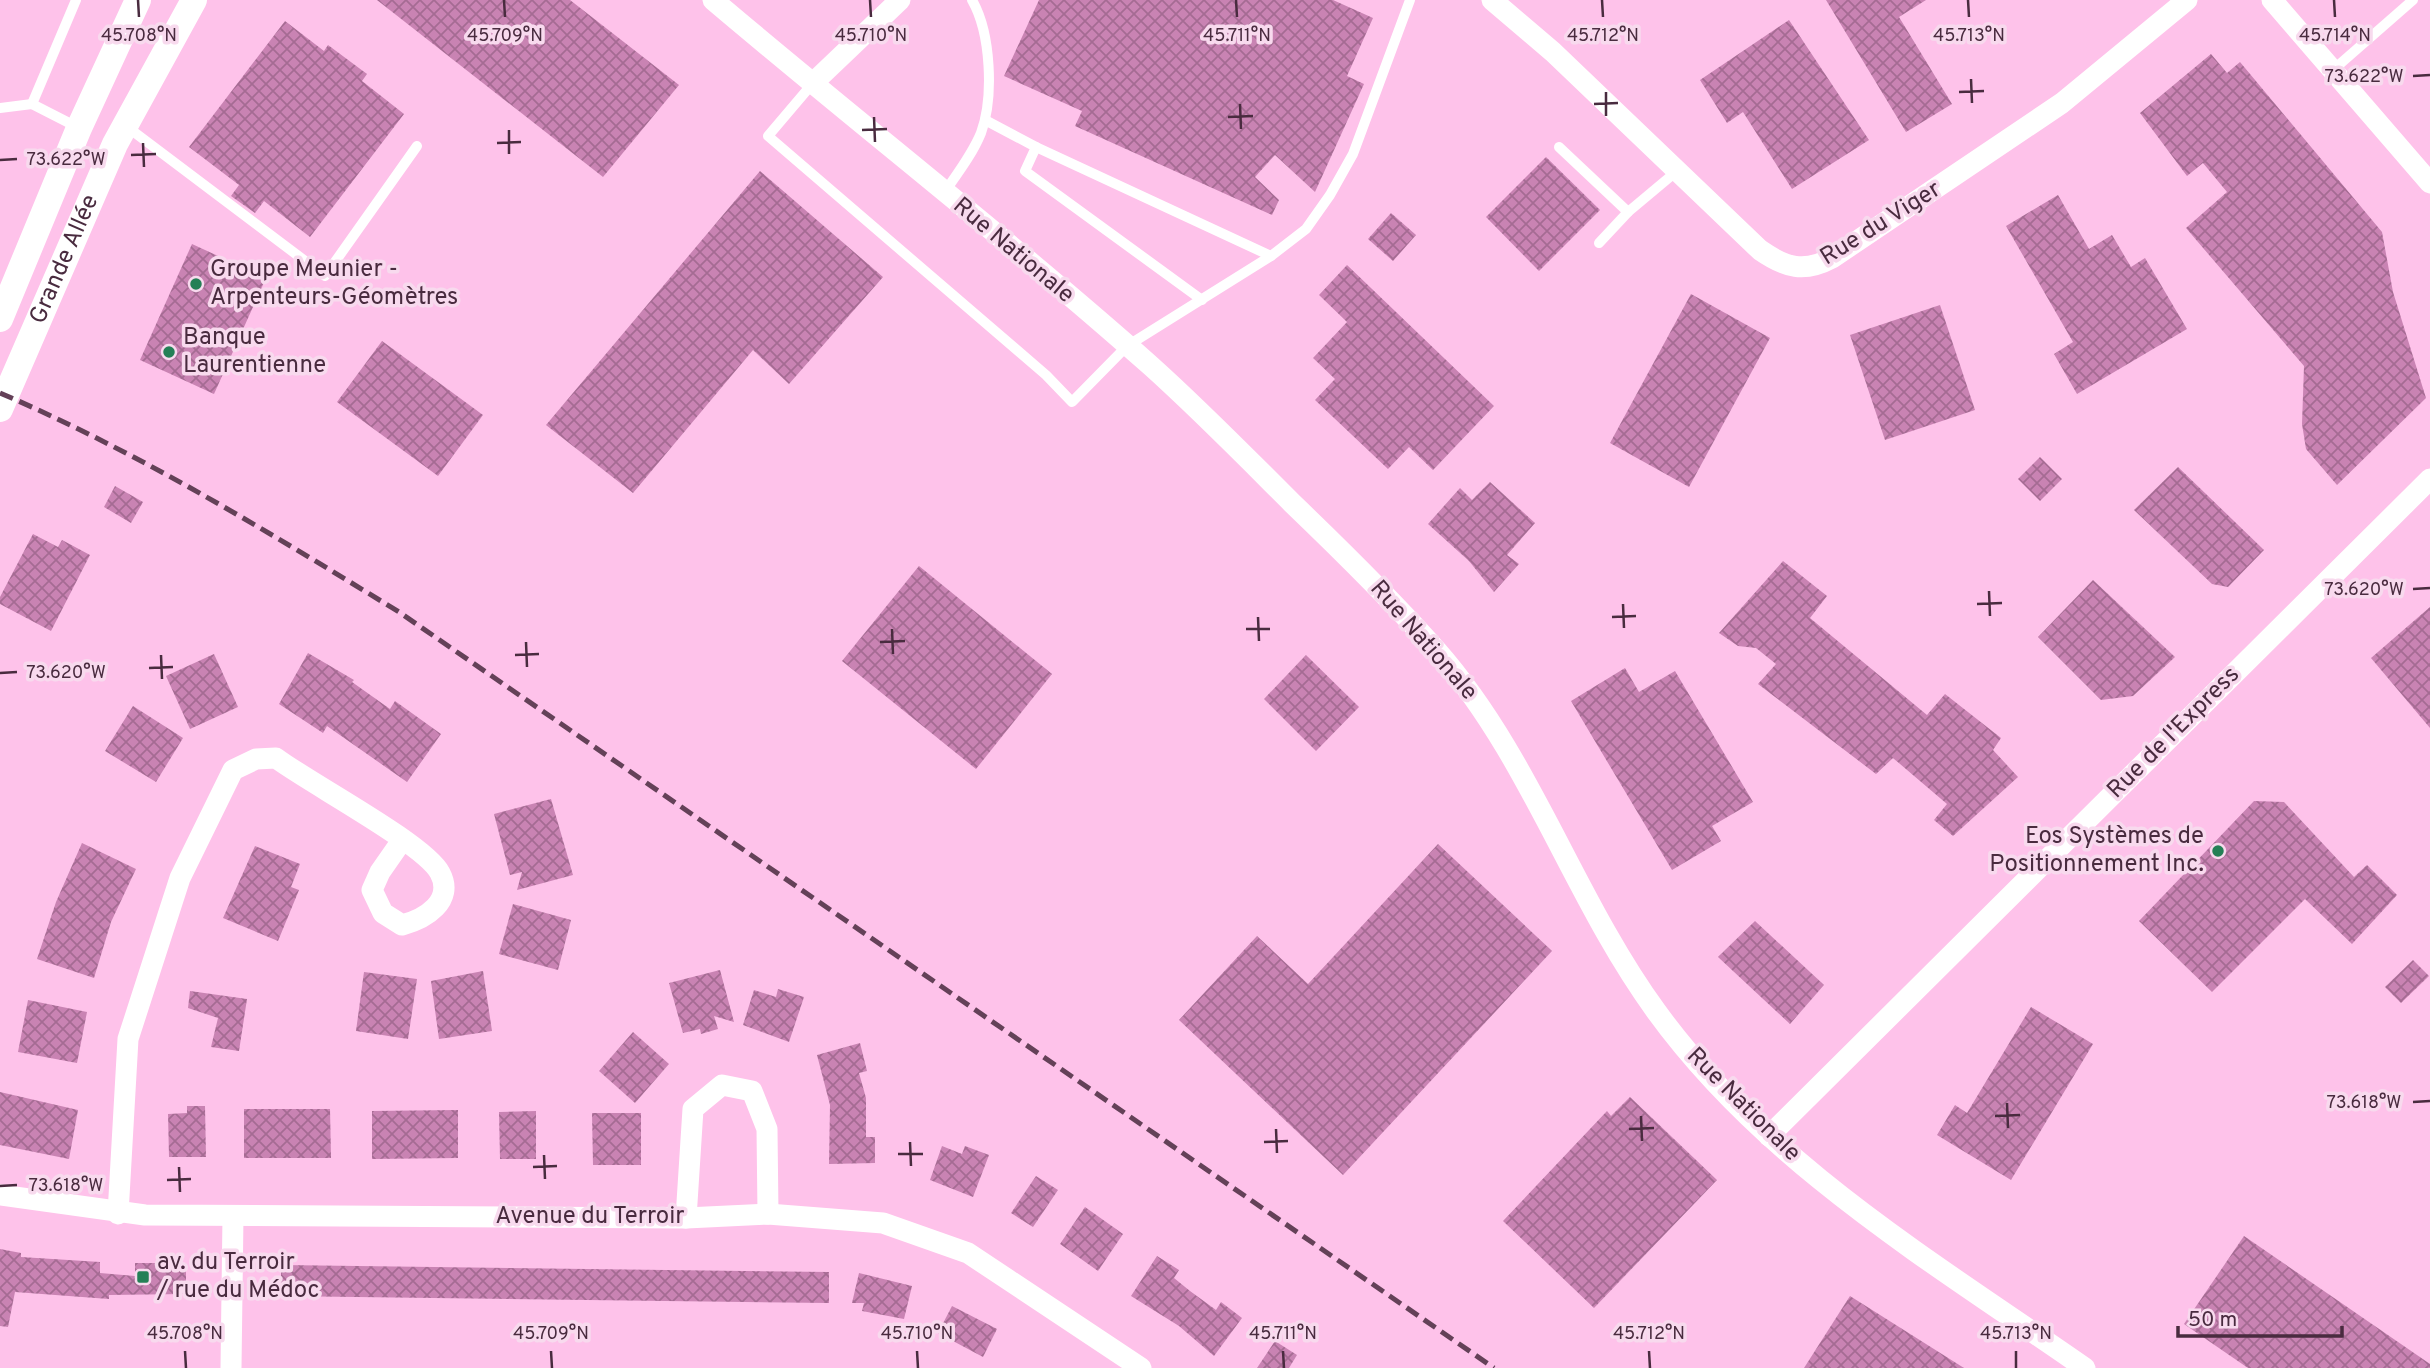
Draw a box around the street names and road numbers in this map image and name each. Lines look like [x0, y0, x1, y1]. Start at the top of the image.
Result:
street label: Rue du Viger [1815, 175, 1947, 273]
street label: Grande Allée [24, 190, 106, 329]
street label: Rue Nationale [946, 191, 1080, 311]
street label: Rue Nationale [1363, 575, 1483, 707]
street label: Rue de l'Express [2101, 660, 2247, 806]
street label: Rue Nationale [1680, 1042, 1806, 1168]
street label: Avenue du Terroir [495, 1202, 685, 1232]

